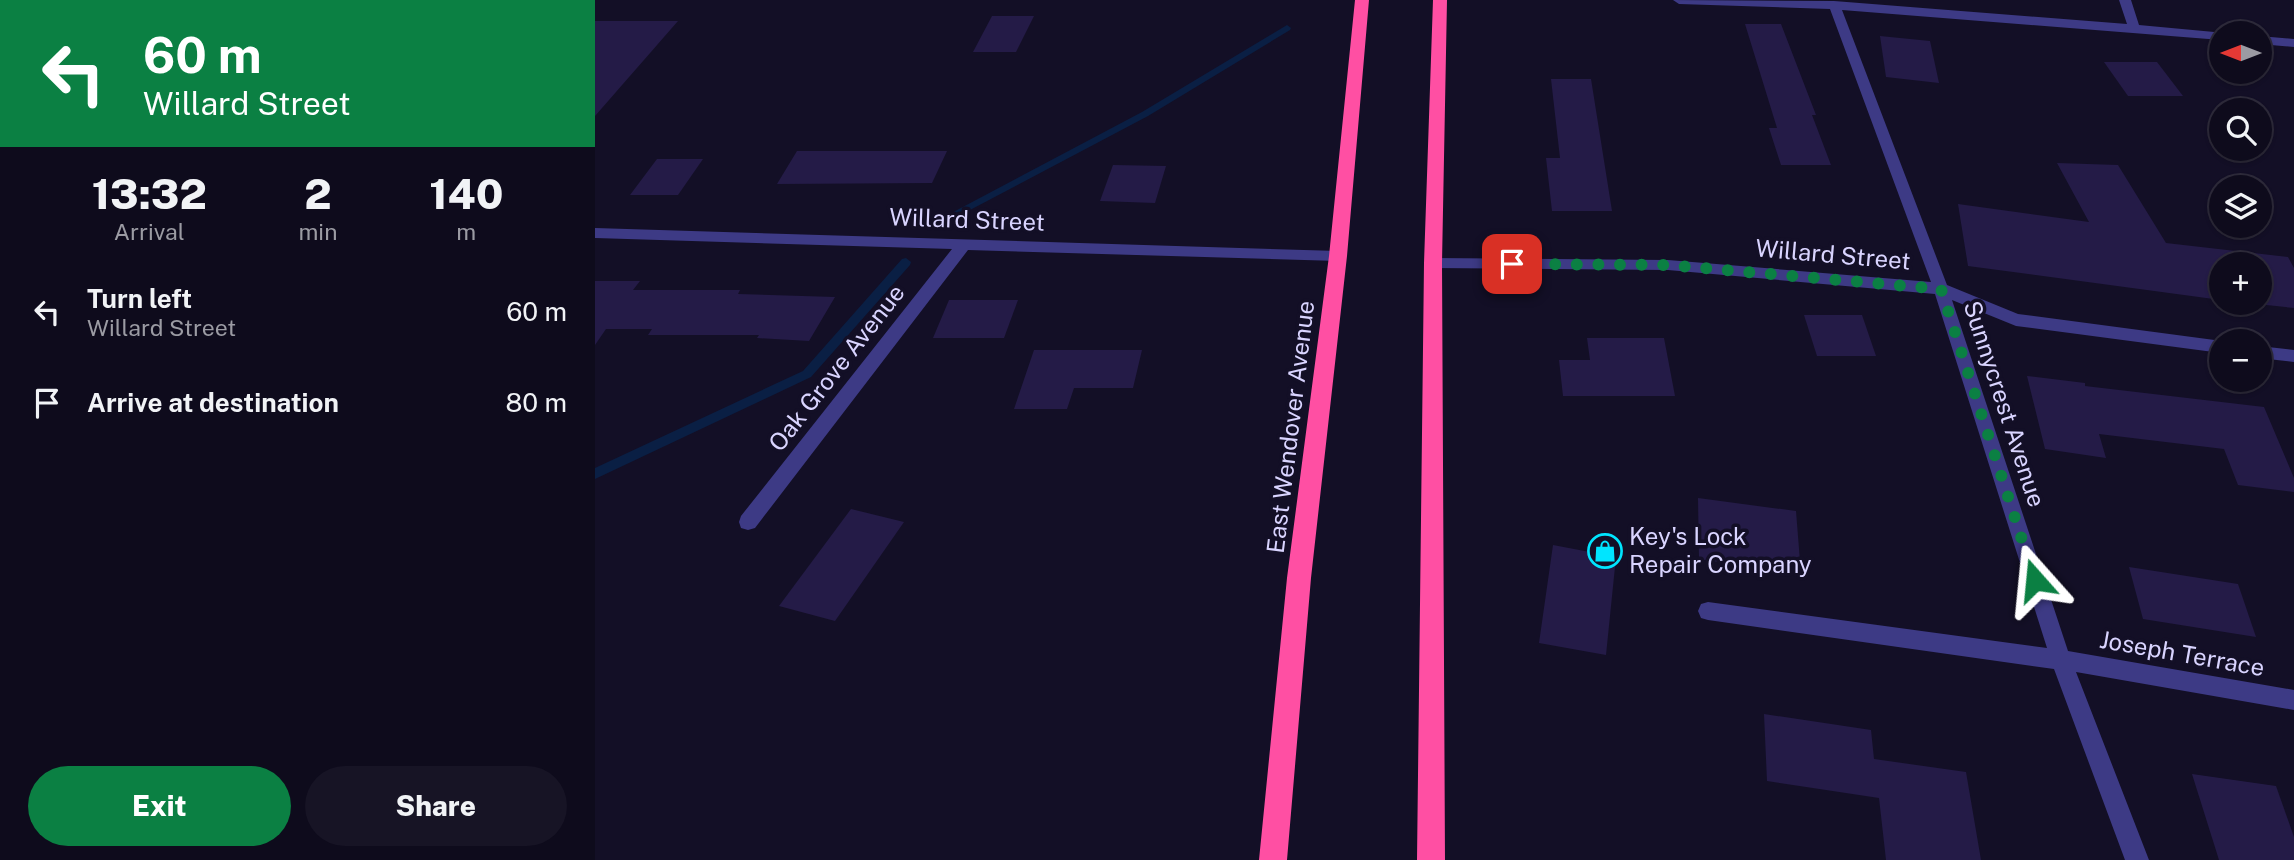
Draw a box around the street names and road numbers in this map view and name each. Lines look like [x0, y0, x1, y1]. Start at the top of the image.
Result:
street label: Willard Street [889, 202, 1045, 236]
street label: Willard Street [1754, 233, 1912, 275]
street label: Oak Grove Avenue [762, 279, 910, 456]
street label: Sunnycrest Avenue [1958, 297, 2052, 510]
street label: East Wendover Avenue [1261, 299, 1319, 555]
street label: Joseph Terrace [2098, 625, 2267, 681]

